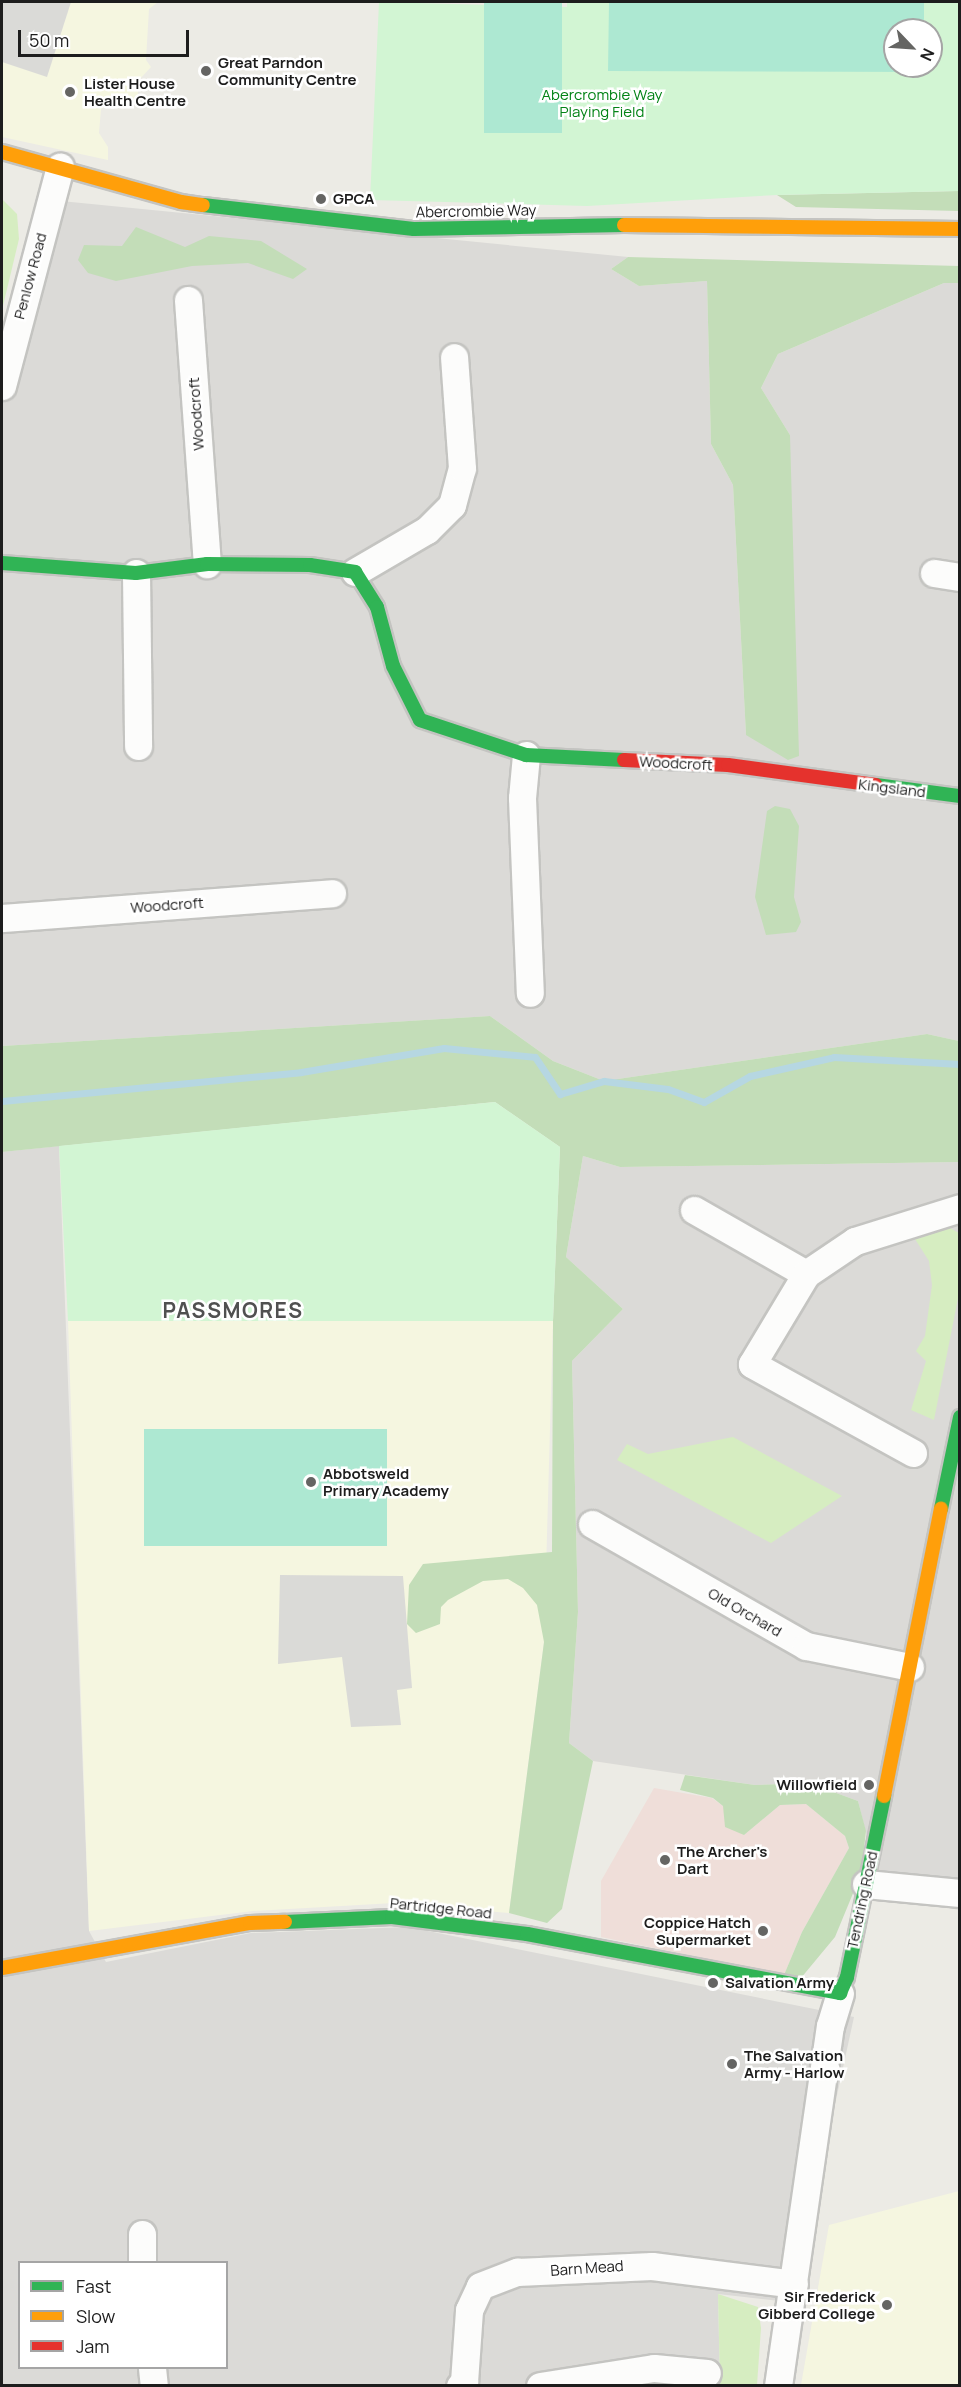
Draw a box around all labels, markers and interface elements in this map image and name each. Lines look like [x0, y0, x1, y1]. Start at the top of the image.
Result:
scale bar [21, 18, 192, 56]
north arrow [883, 18, 943, 78]
text: 50 m [29, 28, 69, 52]
text: N [915, 45, 940, 65]
place label: Great Parndon Community Centre [218, 53, 357, 88]
marker: Great Parndon Community Centre [199, 64, 213, 78]
place label: Lister House Health Centre [84, 74, 186, 109]
marker: Lister House Health Centre [61, 83, 79, 101]
park label: Abercrombie Way Playing Field [542, 85, 662, 120]
place label: GPCA [333, 190, 374, 208]
marker: GPCA [314, 192, 328, 206]
street label: Abercrombie Way [415, 201, 537, 221]
street label: Penlow Road [10, 231, 50, 321]
street label: Woodcroft [184, 377, 208, 451]
street label: Woodcroft [639, 752, 713, 774]
street label: Kingsland [857, 775, 927, 801]
street label: Woodcroft [130, 893, 204, 917]
district label: PASSMORES [163, 1297, 303, 1323]
place label: Abbotsweld Primary Academy [323, 1464, 449, 1499]
marker: Abbotsweld Primary Academy [304, 1475, 318, 1489]
street label: Old Orchard [705, 1584, 785, 1640]
place label: Willowfield [776, 1776, 857, 1794]
marker: Willowfield [862, 1778, 876, 1792]
place label: The Archer's Dart [677, 1842, 767, 1877]
street label: Tendring Road [843, 1850, 881, 1950]
marker: The Archer's Dart [658, 1853, 672, 1867]
street label: Partridge Road [389, 1894, 493, 1922]
place label: Coppice Hatch Supermarket [644, 1913, 751, 1948]
marker: Coppice Hatch Supermarket [756, 1924, 770, 1938]
place label: Salvation Army [725, 1974, 834, 1992]
marker: Salvation Army [706, 1976, 720, 1990]
place label: The Salvation Army - Harlow [744, 2046, 845, 2081]
marker: The Salvation Army - Harlow [725, 2057, 739, 2071]
street label: Barn Mead [550, 2256, 624, 2280]
legend [18, 2261, 228, 2369]
text: Fast [76, 2274, 111, 2298]
place label: Sir Frederick Gibberd College [758, 2287, 875, 2322]
marker: Sir Frederick Gibberd College [880, 2298, 894, 2312]
text: Slow [76, 2304, 115, 2328]
text: Jam [76, 2334, 110, 2358]

